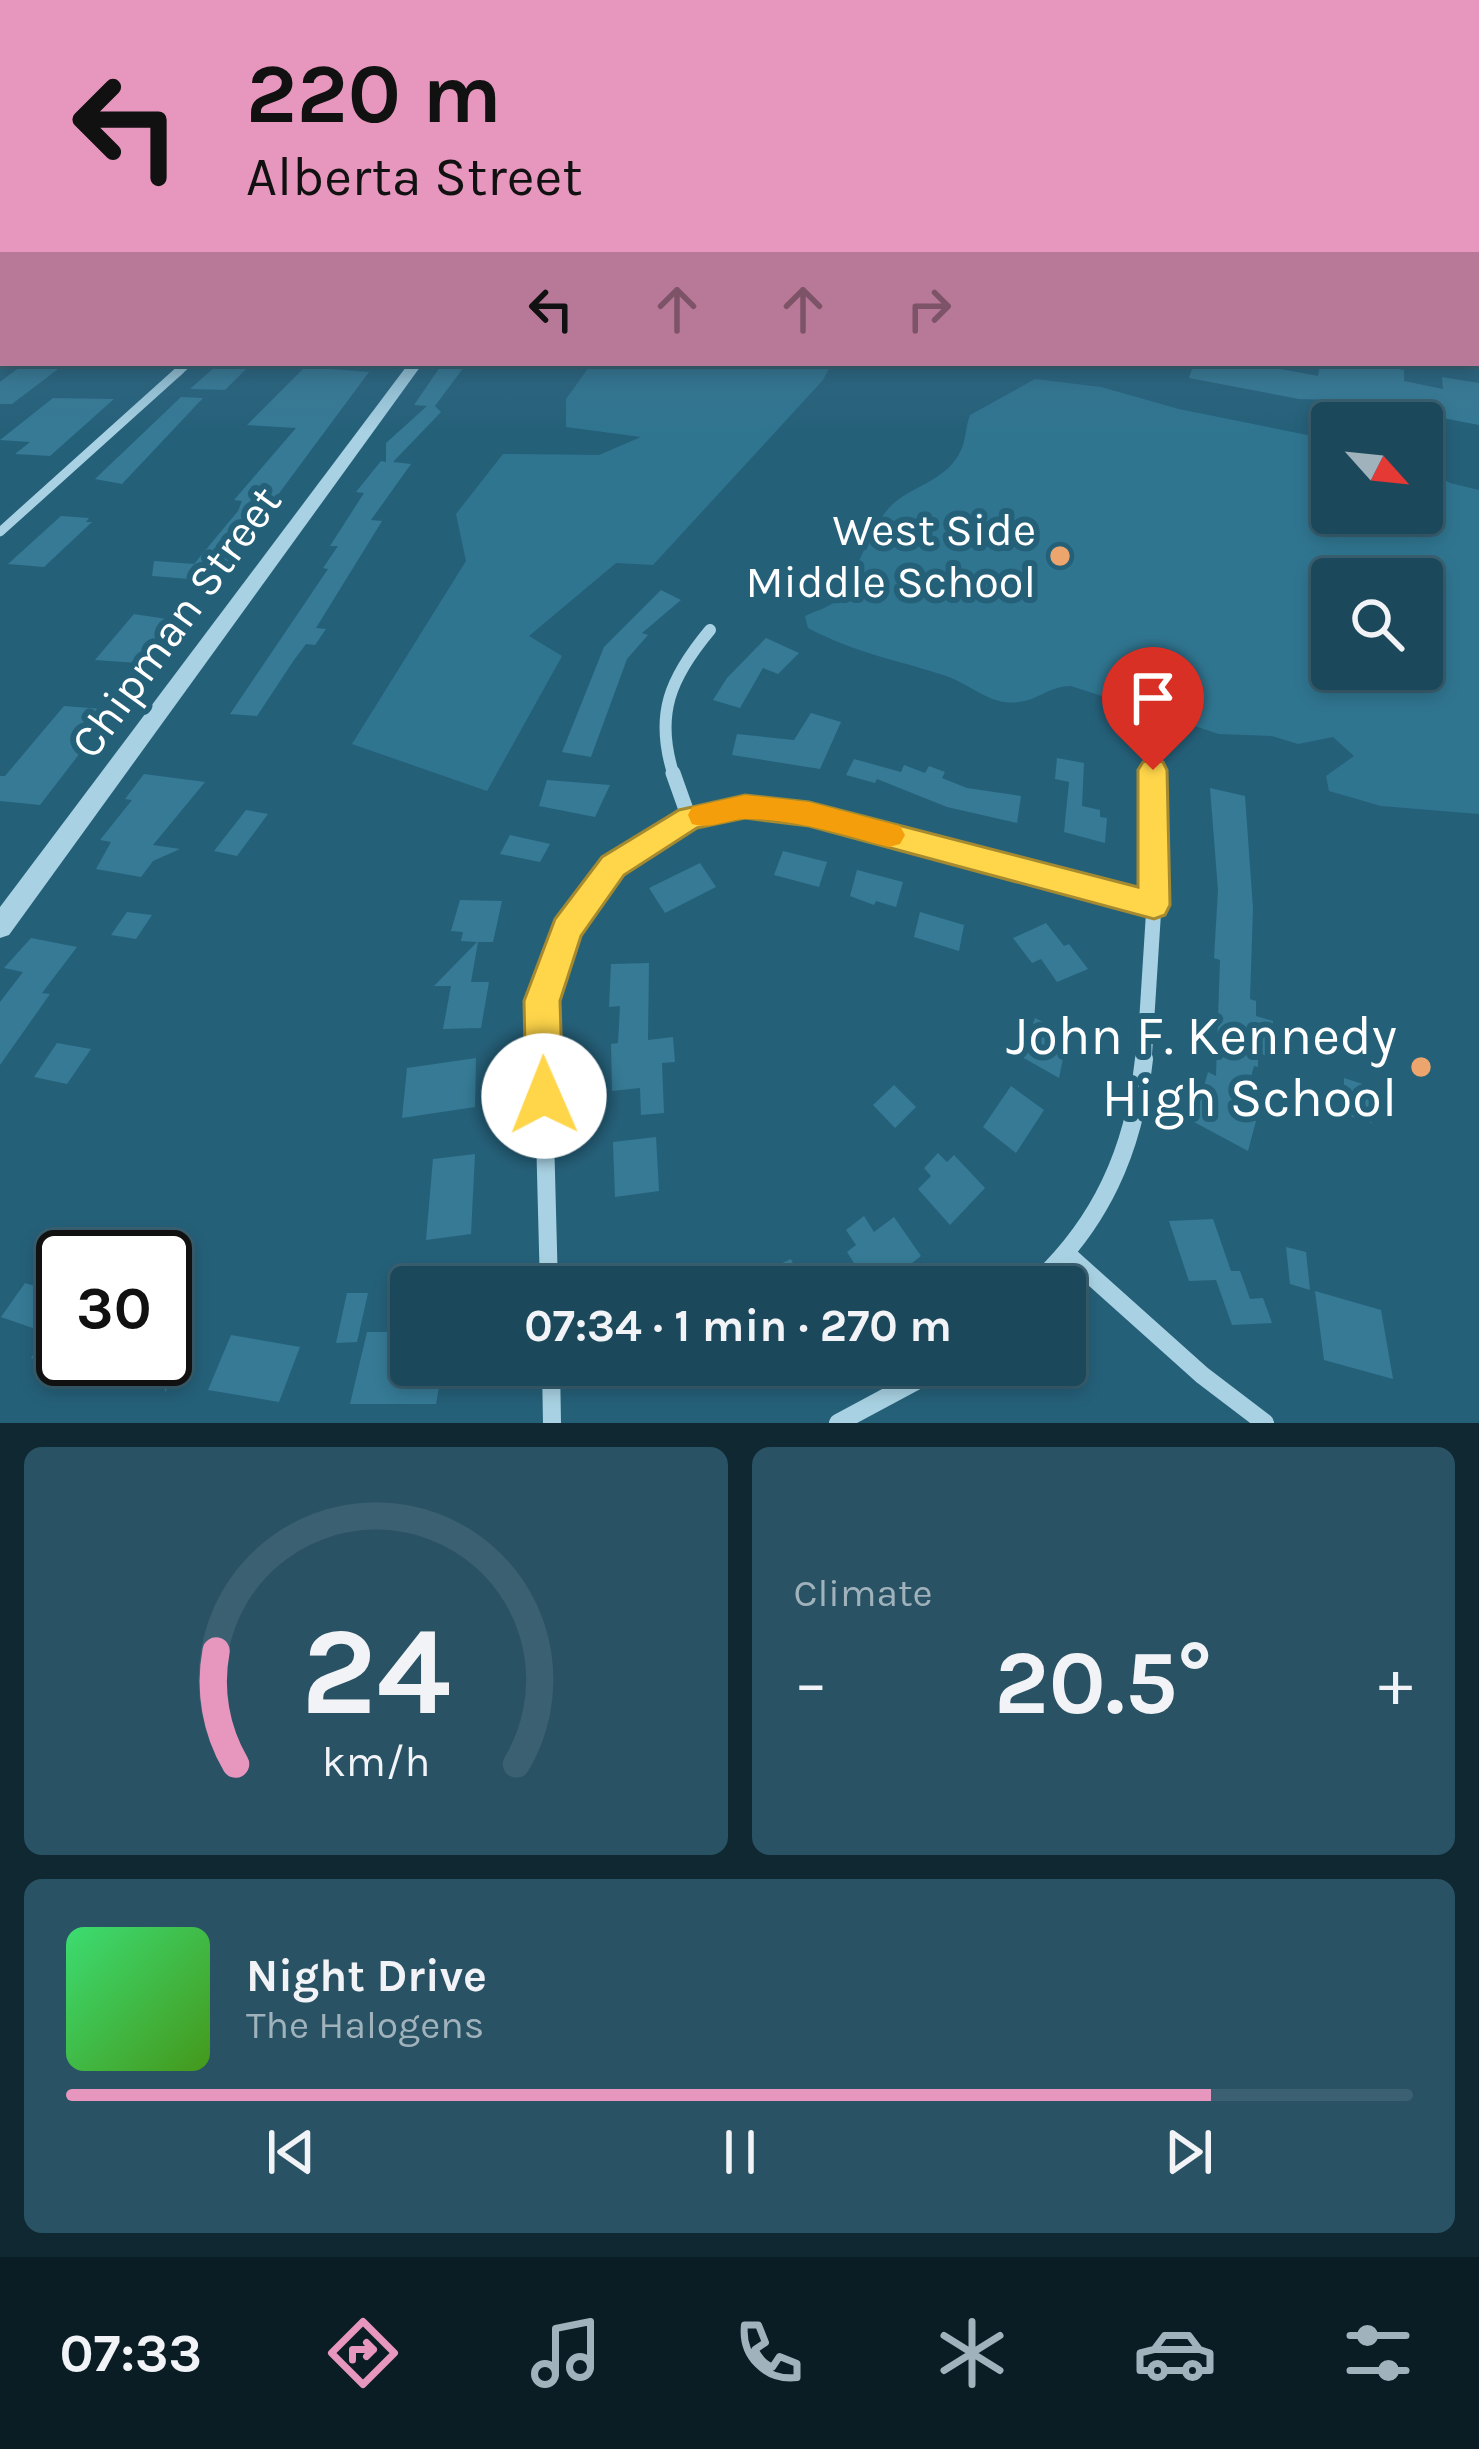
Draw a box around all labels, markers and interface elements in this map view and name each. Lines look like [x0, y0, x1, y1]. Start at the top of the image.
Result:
text: 220 m [246, 45, 502, 143]
icon: left [48, 48, 204, 204]
text: Alberta Street [246, 145, 582, 209]
icon: left [518, 276, 584, 342]
icon: ahead [644, 276, 710, 342]
icon: ahead [770, 276, 836, 342]
icon: right [896, 276, 962, 342]
north arrow [1311, 402, 1443, 534]
map controls [1311, 402, 1443, 690]
street label: Chipman Street [60, 476, 292, 768]
place label: West Side Middle School [745, 504, 1036, 608]
marker: West Side Middle School [1047, 543, 1073, 569]
button: search [1311, 558, 1443, 690]
pin [1102, 647, 1204, 770]
icon: arrive [1120, 665, 1186, 731]
place label: John F. Kennedy High School [1006, 1004, 1397, 1130]
position arrow [481, 1033, 607, 1159]
marker: John F. Kennedy High School [1408, 1054, 1434, 1080]
speed limit sign: 30 [36, 1230, 192, 1386]
text: 07:34 · 1 min · 270 m [524, 1300, 952, 1352]
text: Climate [794, 1570, 933, 1616]
text: 24 [301, 1599, 451, 1744]
text: 20.5° [994, 1630, 1212, 1736]
text: − [794, 1644, 828, 1722]
text: + [1378, 1644, 1413, 1722]
text: km/h [321, 1737, 430, 1787]
text: Night Drive [246, 1950, 487, 2002]
text: The Halogens [246, 2002, 484, 2048]
icon: previous [258, 2119, 324, 2185]
icon: pause [707, 2119, 773, 2185]
icon: next [1156, 2119, 1222, 2185]
icon: directions [321, 2311, 405, 2395]
icon: music [524, 2311, 608, 2395]
icon: phone [727, 2311, 811, 2395]
icon: climate [930, 2311, 1014, 2395]
icon: car [1133, 2311, 1217, 2395]
icon: filters [1336, 2311, 1420, 2395]
text: 07:33 [59, 2321, 202, 2385]

